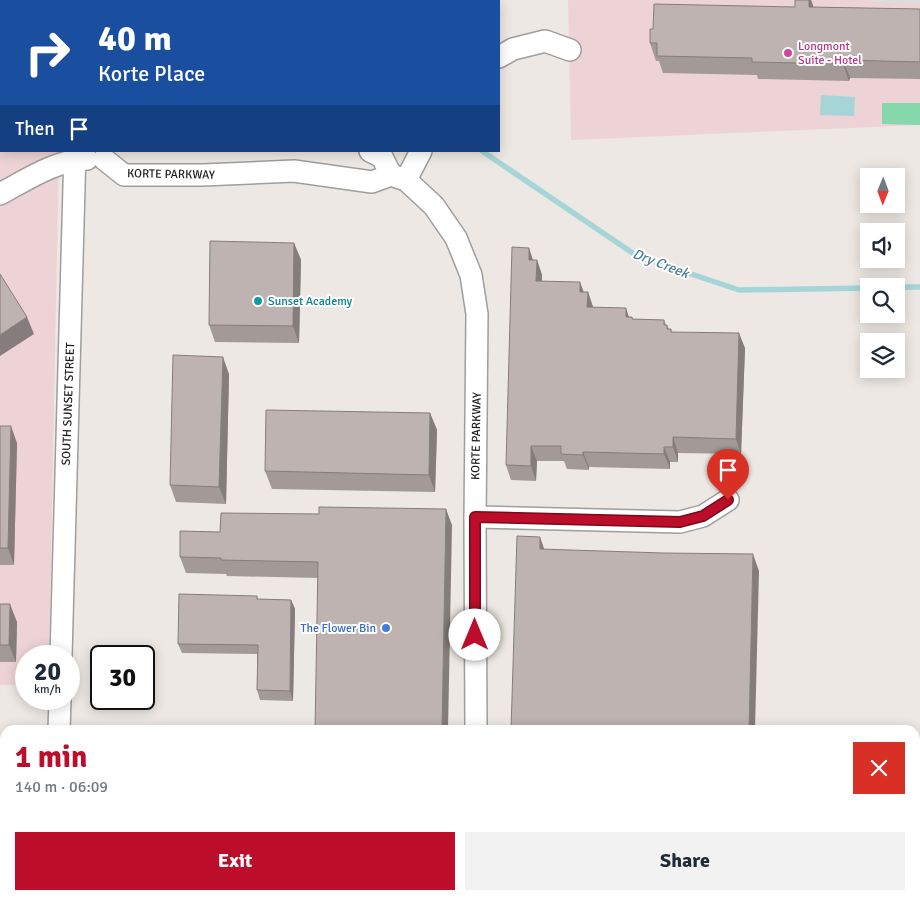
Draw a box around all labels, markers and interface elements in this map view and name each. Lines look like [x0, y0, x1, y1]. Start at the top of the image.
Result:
text: 40 m [98, 17, 172, 60]
icon: right [15, 20, 80, 85]
place label: Longmont Suite - Hotel [798, 39, 862, 68]
marker: Longmont Suite - Hotel [782, 47, 794, 59]
text: Korte Place [98, 60, 205, 87]
icon: arrive [65, 115, 93, 143]
text: Then [15, 117, 55, 141]
street label: KORTE PARKWAY [127, 166, 215, 183]
north arrow [860, 168, 905, 212]
map controls [860, 168, 905, 378]
button: sound [860, 223, 905, 268]
water label: Dry Creek [630, 245, 693, 283]
button: search [860, 278, 905, 323]
place label: Sunset Academy [268, 294, 353, 309]
marker: Sunset Academy [252, 295, 264, 307]
button: layers [860, 333, 905, 378]
street label: SOUTH SUNSET STREET [59, 342, 78, 466]
street label: KORTE PARKWAY [468, 392, 485, 480]
pin [707, 449, 749, 500]
icon: arrive [714, 456, 742, 484]
position arrow [448, 608, 500, 660]
place label: The Flower Bin [301, 621, 376, 636]
marker: The Flower Bin [380, 622, 392, 634]
speed limit sign: 30 [90, 645, 155, 710]
text: 20 [34, 656, 61, 687]
text: km/h [34, 682, 61, 697]
text: 1 min [15, 739, 87, 776]
button: close [853, 742, 905, 794]
text: 140 m · 06:09 [15, 777, 108, 797]
button: Exit [15, 832, 455, 890]
button: Share [465, 832, 905, 890]

